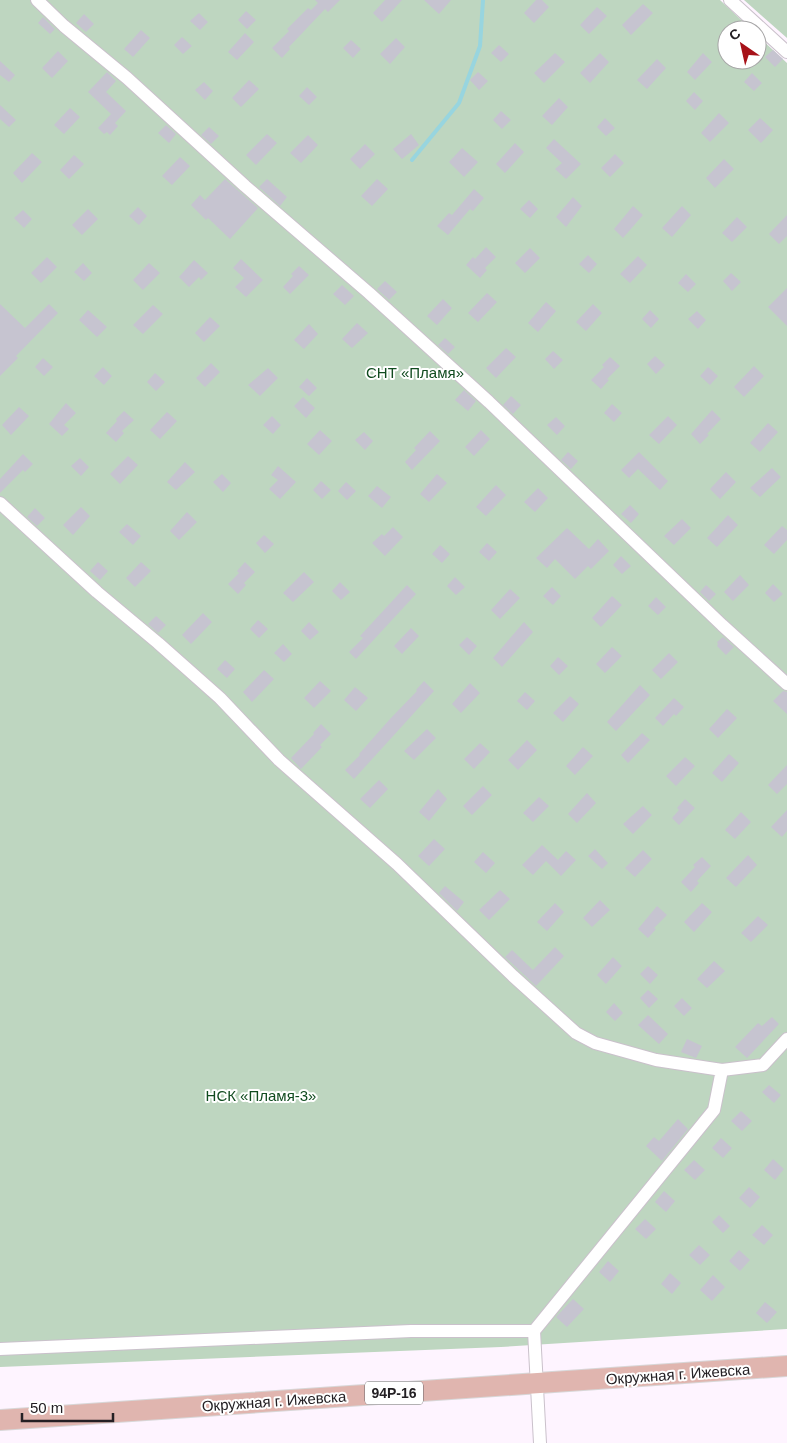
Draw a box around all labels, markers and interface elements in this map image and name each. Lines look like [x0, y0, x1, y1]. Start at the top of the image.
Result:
north arrow [717, 20, 767, 70]
text: С [726, 25, 743, 44]
park label: СНТ «Пламя» [366, 364, 464, 381]
park label: НСК «Пламя-3» [206, 1087, 316, 1104]
street label: Окружная г. Ижевска [605, 1360, 751, 1388]
road number: 94Р-16 [365, 1382, 423, 1405]
street label: Окружная г. Ижевска [201, 1387, 347, 1415]
scale bar [22, 1390, 114, 1422]
text: 50 m [30, 1399, 63, 1416]

